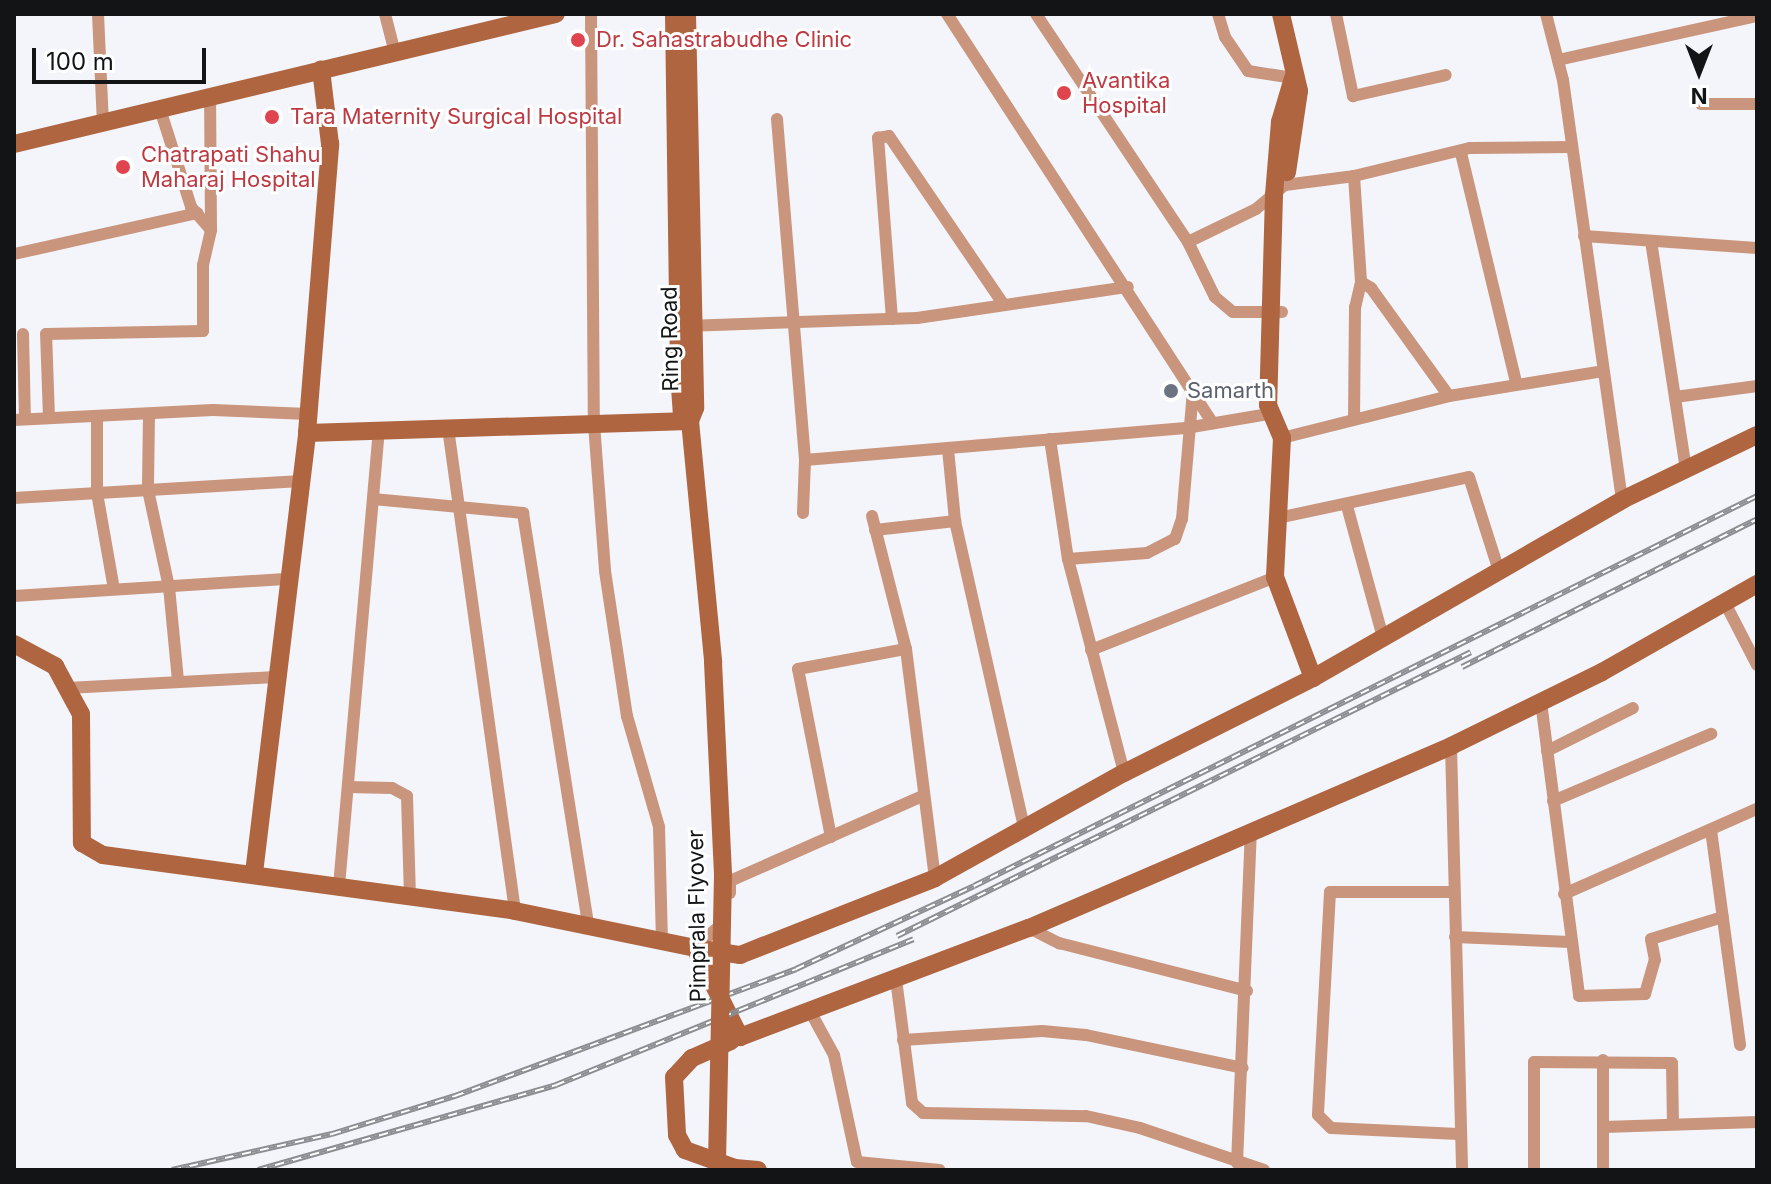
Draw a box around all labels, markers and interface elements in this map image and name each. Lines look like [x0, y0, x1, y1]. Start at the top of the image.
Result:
place label: Dr. Sahastrabudhe Clinic [596, 27, 852, 53]
marker: Dr. Sahastrabudhe Clinic [567, 29, 589, 51]
scale bar [36, 32, 210, 82]
north arrow [1659, 32, 1739, 112]
text: 100 m [46, 47, 114, 76]
place label: Avantika Hospital [1082, 67, 1170, 118]
marker: Avantika Hospital [1053, 82, 1075, 104]
text: N [1691, 83, 1707, 109]
place label: Tara Maternity Surgical Hospital [290, 104, 622, 130]
marker: Tara Maternity Surgical Hospital [261, 106, 283, 128]
place label: Chatrapati Shahu Maharaj Hospital [141, 141, 321, 192]
marker: Chatrapati Shahu Maharaj Hospital [112, 156, 134, 178]
street label: Ring Road [656, 286, 684, 392]
place label: Samarth [1187, 378, 1274, 404]
marker: Samarth [1162, 382, 1180, 400]
street label: Pimprala Flyover [682, 829, 712, 1003]

